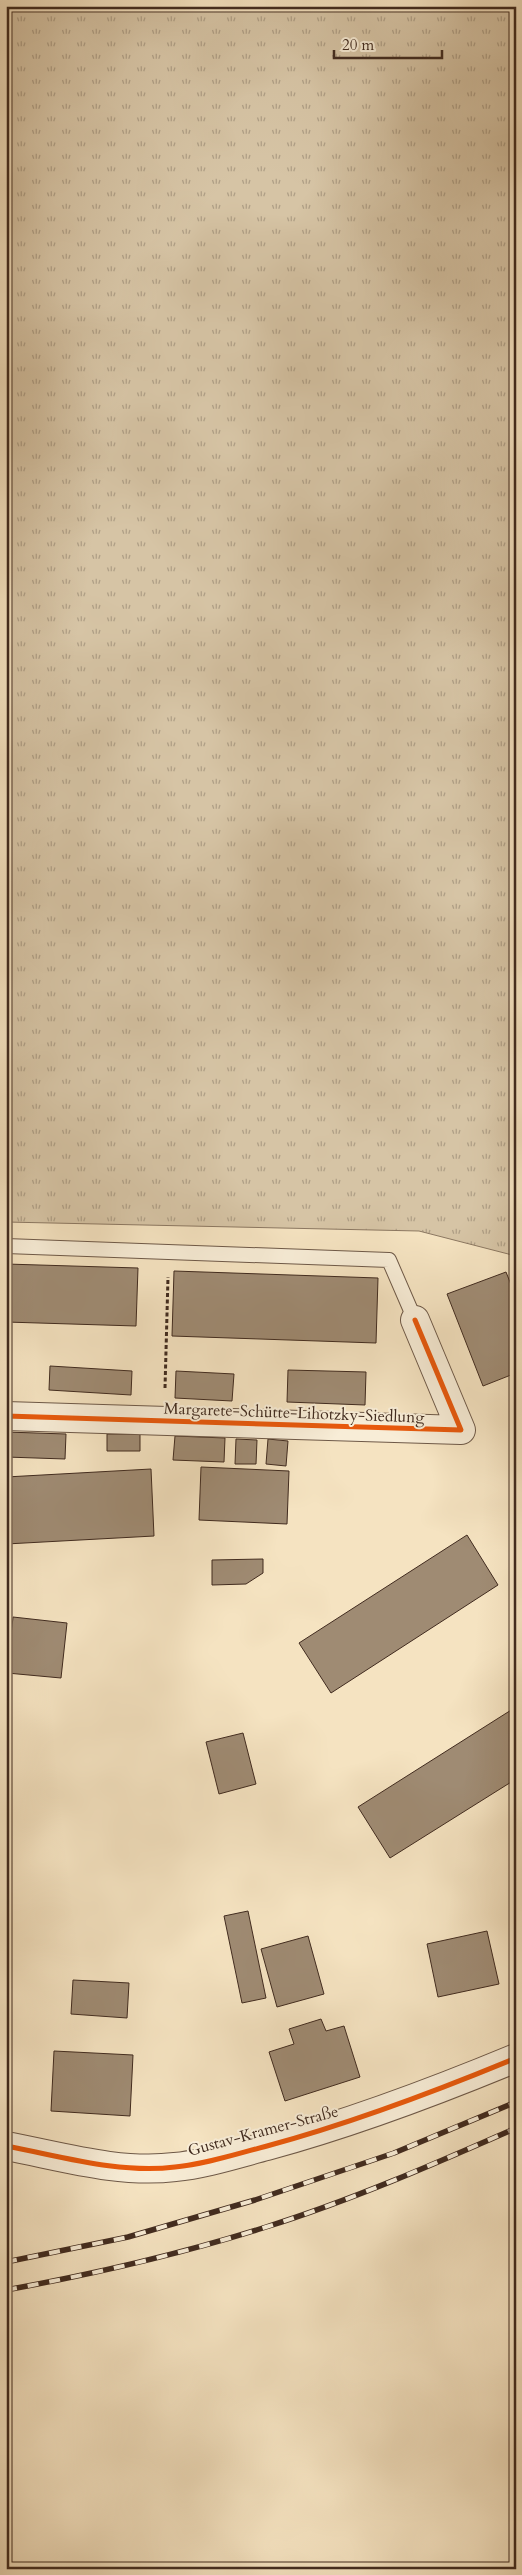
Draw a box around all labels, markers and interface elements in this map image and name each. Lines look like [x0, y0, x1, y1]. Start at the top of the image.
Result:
scale bar [334, 28, 442, 60]
text: 20 m [342, 35, 374, 55]
street label: Margarete-Schütte-Lihotzky-Siedlung [163, 1397, 425, 1429]
street label: Gustav-Kramer-Straße [185, 2100, 341, 2162]

